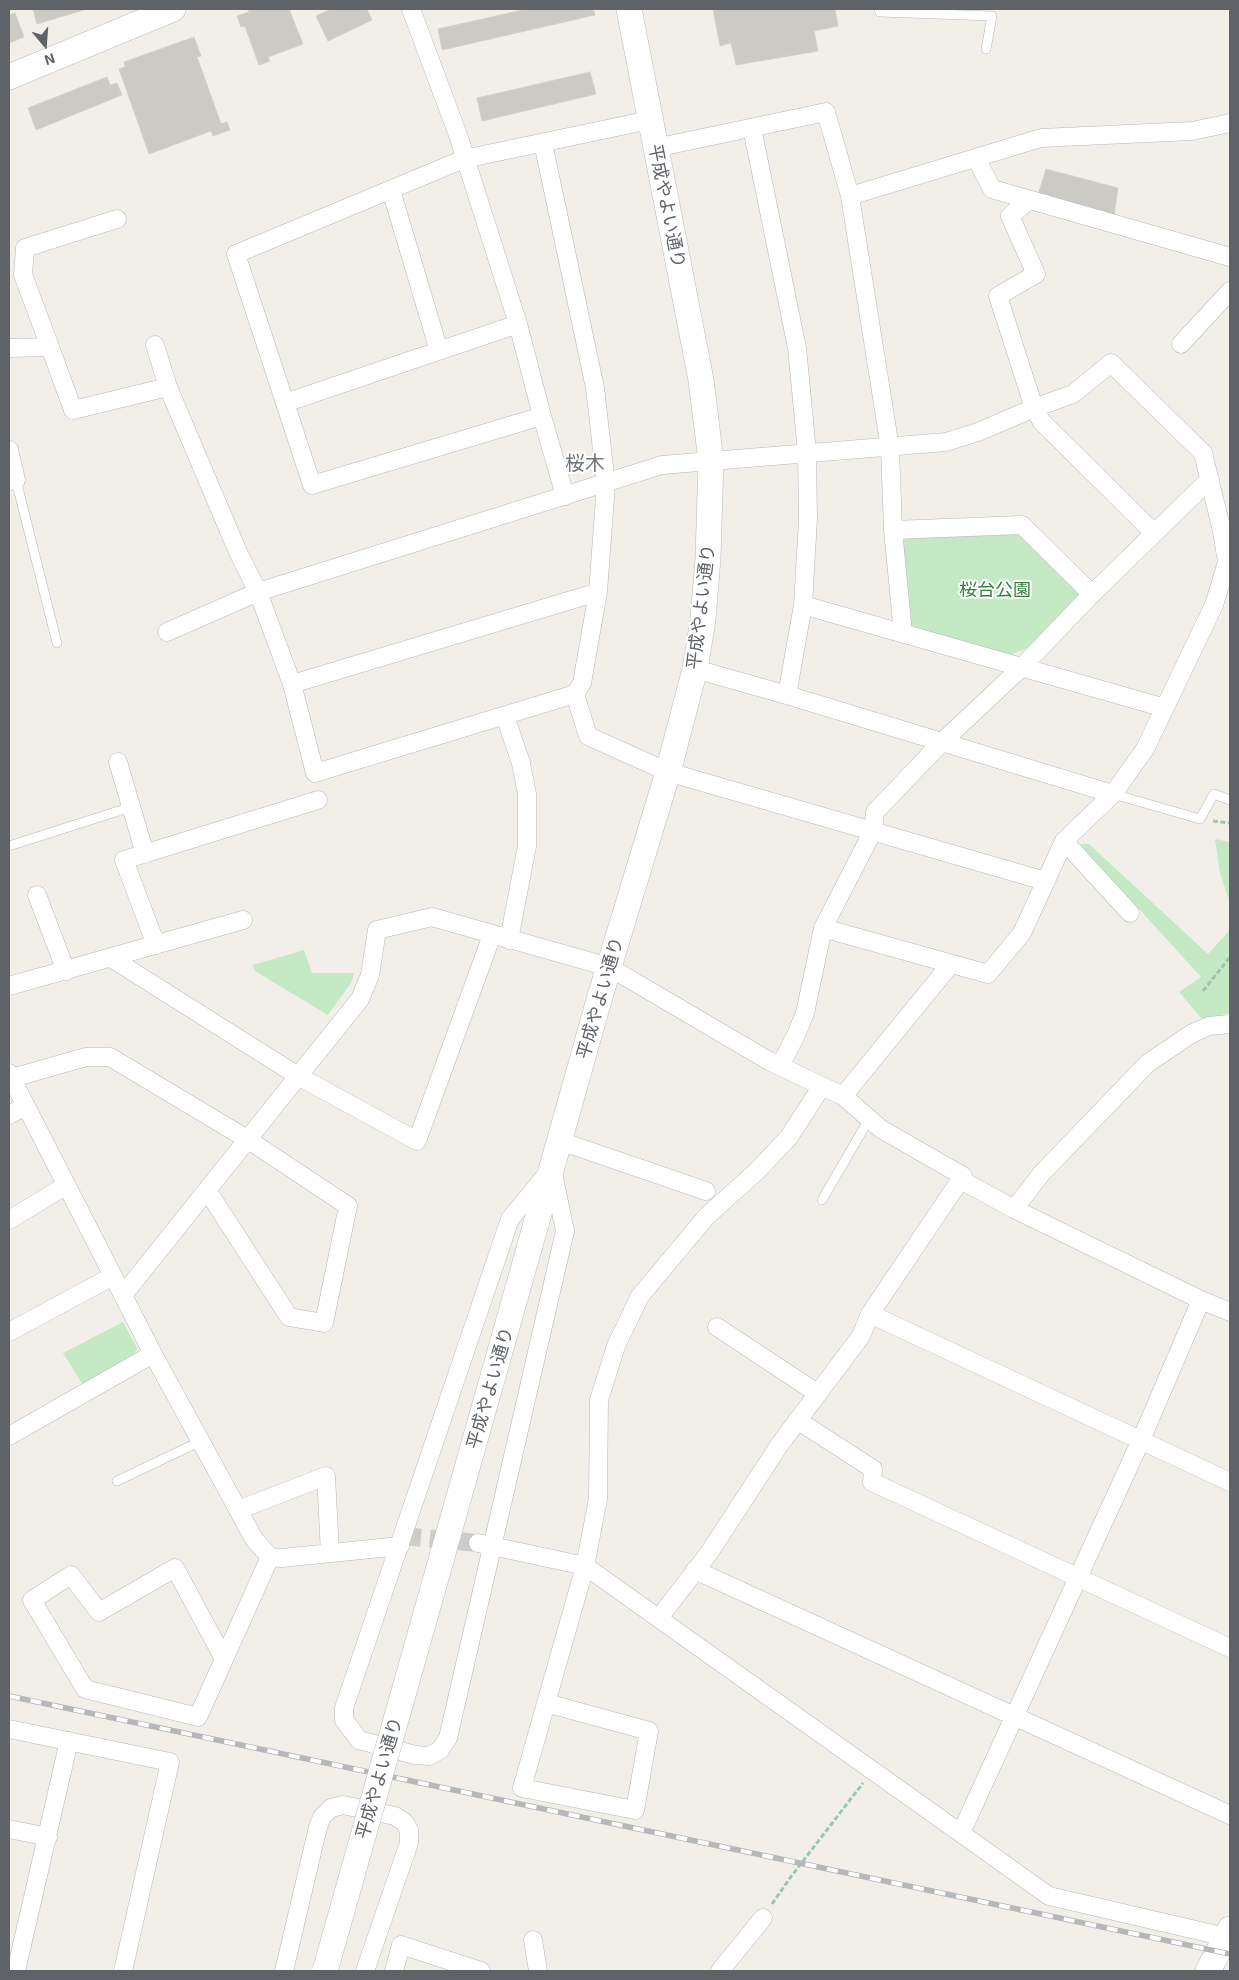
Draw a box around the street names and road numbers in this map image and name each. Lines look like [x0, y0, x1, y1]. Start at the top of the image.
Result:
street label: 平成やよい通り [644, 142, 690, 270]
street label: 平成やよい通り [683, 543, 719, 671]
street label: 平成やよい通り [572, 934, 628, 1062]
street label: 平成やよい通り [462, 1324, 518, 1452]
street label: 平成やよい通り [351, 1714, 407, 1842]

